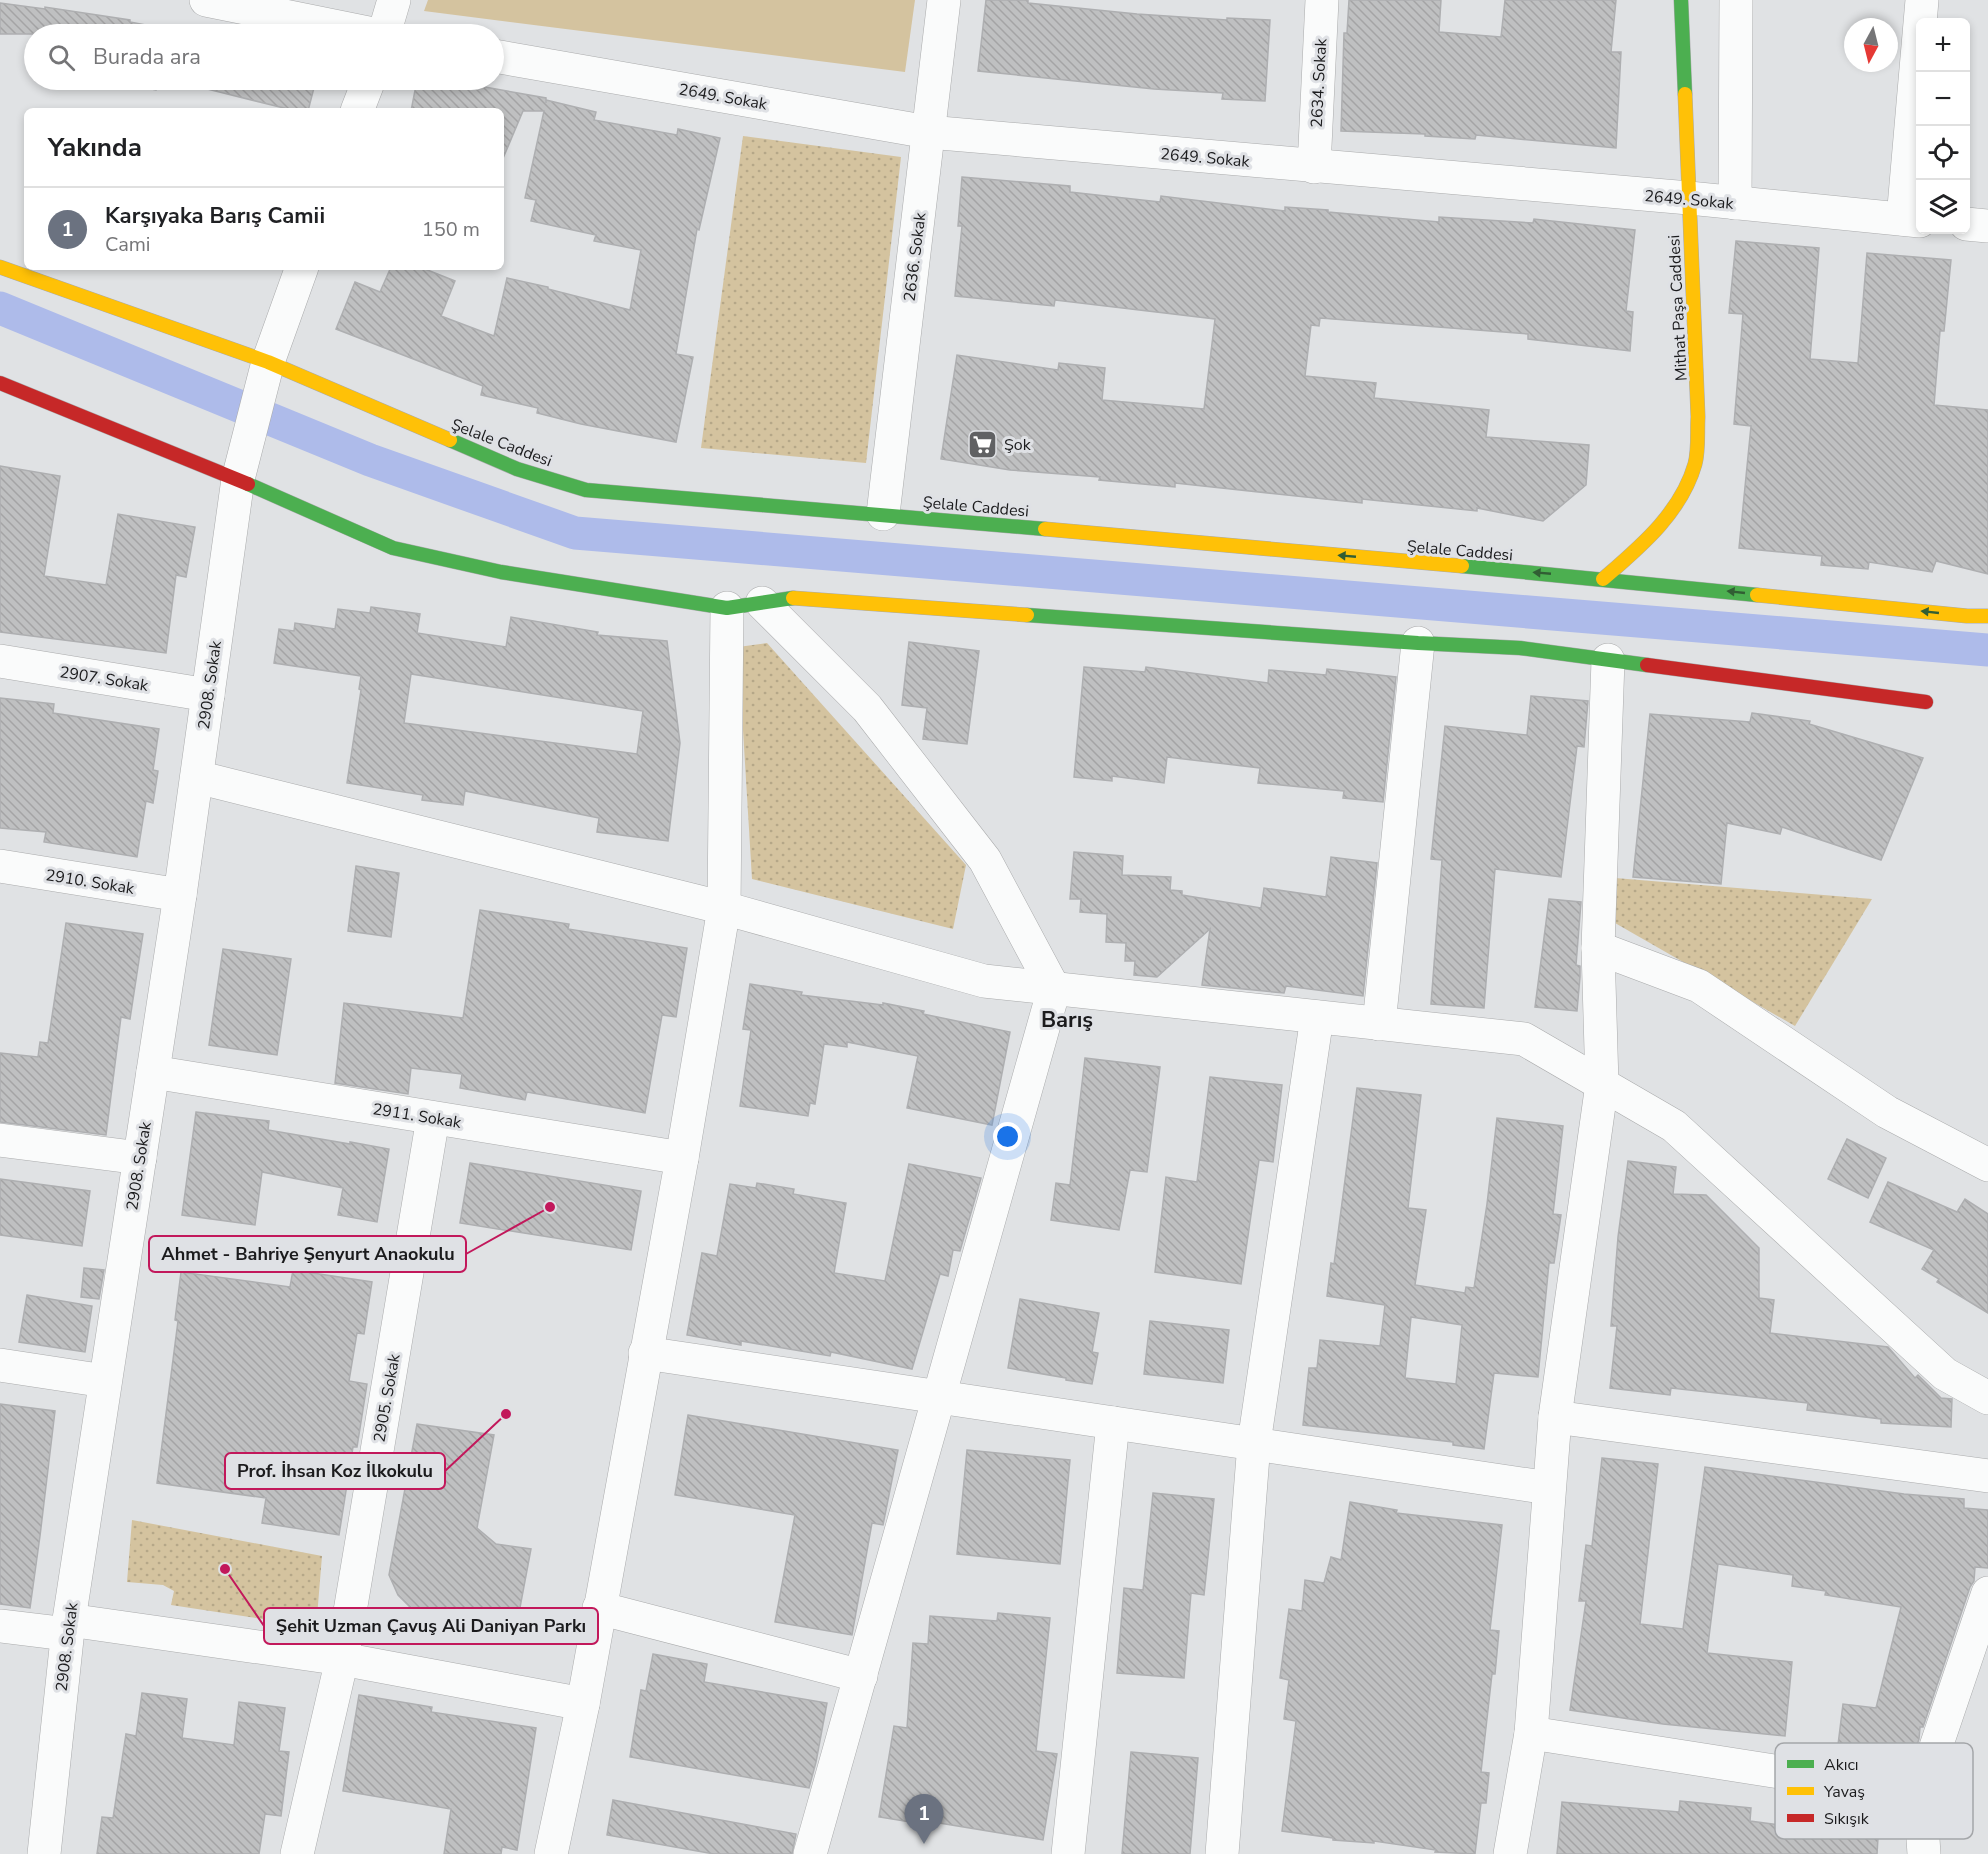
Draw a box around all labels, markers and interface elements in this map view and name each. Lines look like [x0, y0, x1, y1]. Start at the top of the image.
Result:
north arrow [1844, 18, 1898, 72]
map controls [1916, 18, 1970, 234]
button: + [1916, 18, 1970, 72]
search box [24, 24, 504, 90]
street label: 2634. Sokak [1306, 37, 1332, 128]
icon: search [45, 41, 78, 74]
text: Burada ara [93, 42, 201, 72]
button: − [1916, 72, 1970, 126]
street label: 2649. Sokak [677, 78, 770, 116]
button: locate [1916, 126, 1970, 180]
text: Yakında [48, 130, 142, 165]
street label: 2649. Sokak [1159, 143, 1251, 173]
button: layers [1916, 180, 1970, 234]
street label: 2649. Sokak [1643, 185, 1735, 215]
text: Karşıyaka Barış Camii [105, 201, 325, 231]
street label: 2636. Sokak [899, 210, 931, 303]
text: 1 [62, 216, 74, 243]
text: 150 m [422, 216, 480, 243]
text: Cami [105, 231, 151, 258]
street label: Mithat Paşa Caddesi [1663, 234, 1693, 382]
street label: Şelale Caddesi [448, 414, 555, 472]
supermarket icon: Şok [967, 428, 999, 460]
place label: Şok [1004, 434, 1032, 456]
street label: Şelale Caddesi [922, 491, 1030, 523]
street label: Şelale Caddesi [1406, 535, 1514, 567]
one-way arrow [1338, 551, 1357, 561]
one-way arrow [1532, 569, 1551, 578]
one-way arrow [1726, 587, 1745, 597]
one-way arrow [1920, 607, 1939, 617]
street label: 2908. Sokak [193, 638, 227, 731]
street label: 2907. Sokak [58, 661, 151, 697]
street label: 2910. Sokak [44, 864, 137, 900]
district label: Barış [1041, 1005, 1093, 1035]
street label: 2911. Sokak [371, 1098, 464, 1134]
street label: 2908. Sokak [121, 1119, 157, 1212]
your location [993, 1122, 1022, 1151]
callout: Ahmet - Bahriye Şenyurt Anaokulu [149, 1236, 466, 1272]
text: Ahmet - Bahriye Şenyurt Anaokulu [161, 1242, 455, 1266]
street label: 2905. Sokak [368, 1351, 406, 1444]
callout: Prof. İhsan Koz İlkokulu [225, 1453, 445, 1489]
text: Prof. İhsan Koz İlkokulu [237, 1459, 433, 1483]
street label: 2908. Sokak [51, 1600, 83, 1693]
callout: Şehit Uzman Çavuş Ali Daniyan Parkı [264, 1608, 598, 1644]
text: Şehit Uzman Çavuş Ali Daniyan Parkı [276, 1614, 586, 1638]
legend [1775, 1743, 1973, 1839]
text: Akıcı [1824, 1754, 1859, 1776]
text: Yavaş [1823, 1781, 1865, 1803]
pin: 1 [904, 1794, 944, 1844]
text: Sıkışık [1824, 1808, 1870, 1830]

